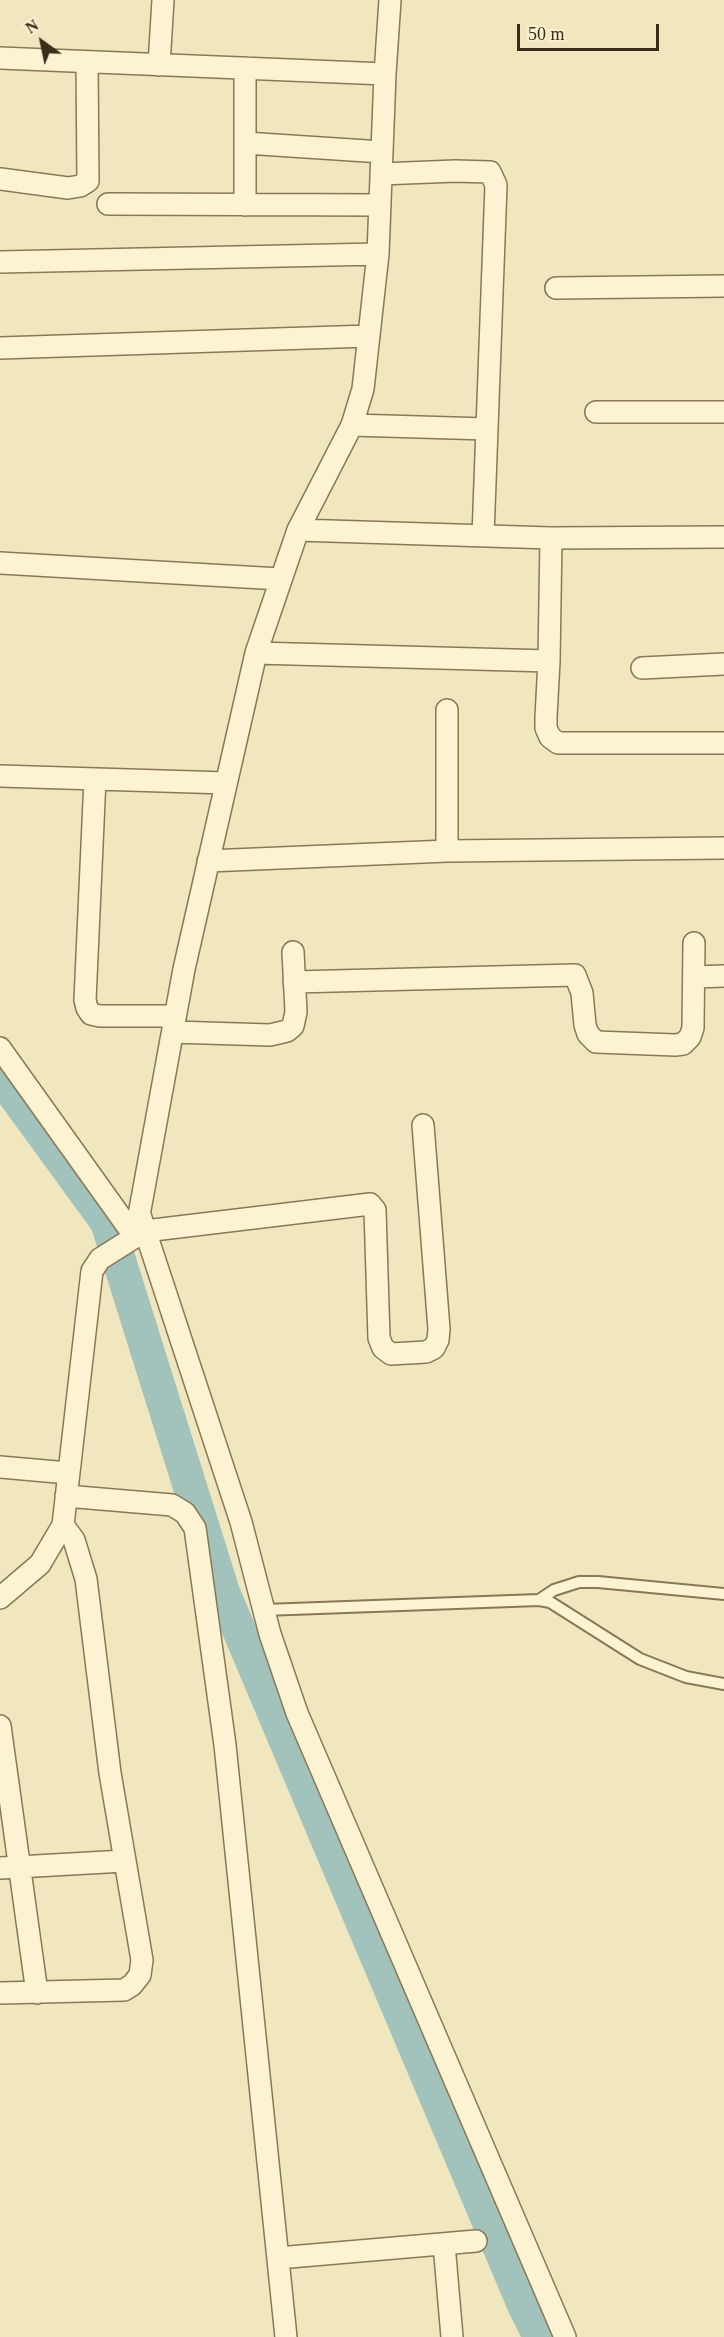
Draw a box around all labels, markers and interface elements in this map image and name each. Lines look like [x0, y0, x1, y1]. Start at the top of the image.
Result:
north arrow [12, 12, 72, 72]
scale bar [520, 12, 662, 50]
text: N [22, 16, 41, 37]
text: 50 m [528, 24, 565, 44]

